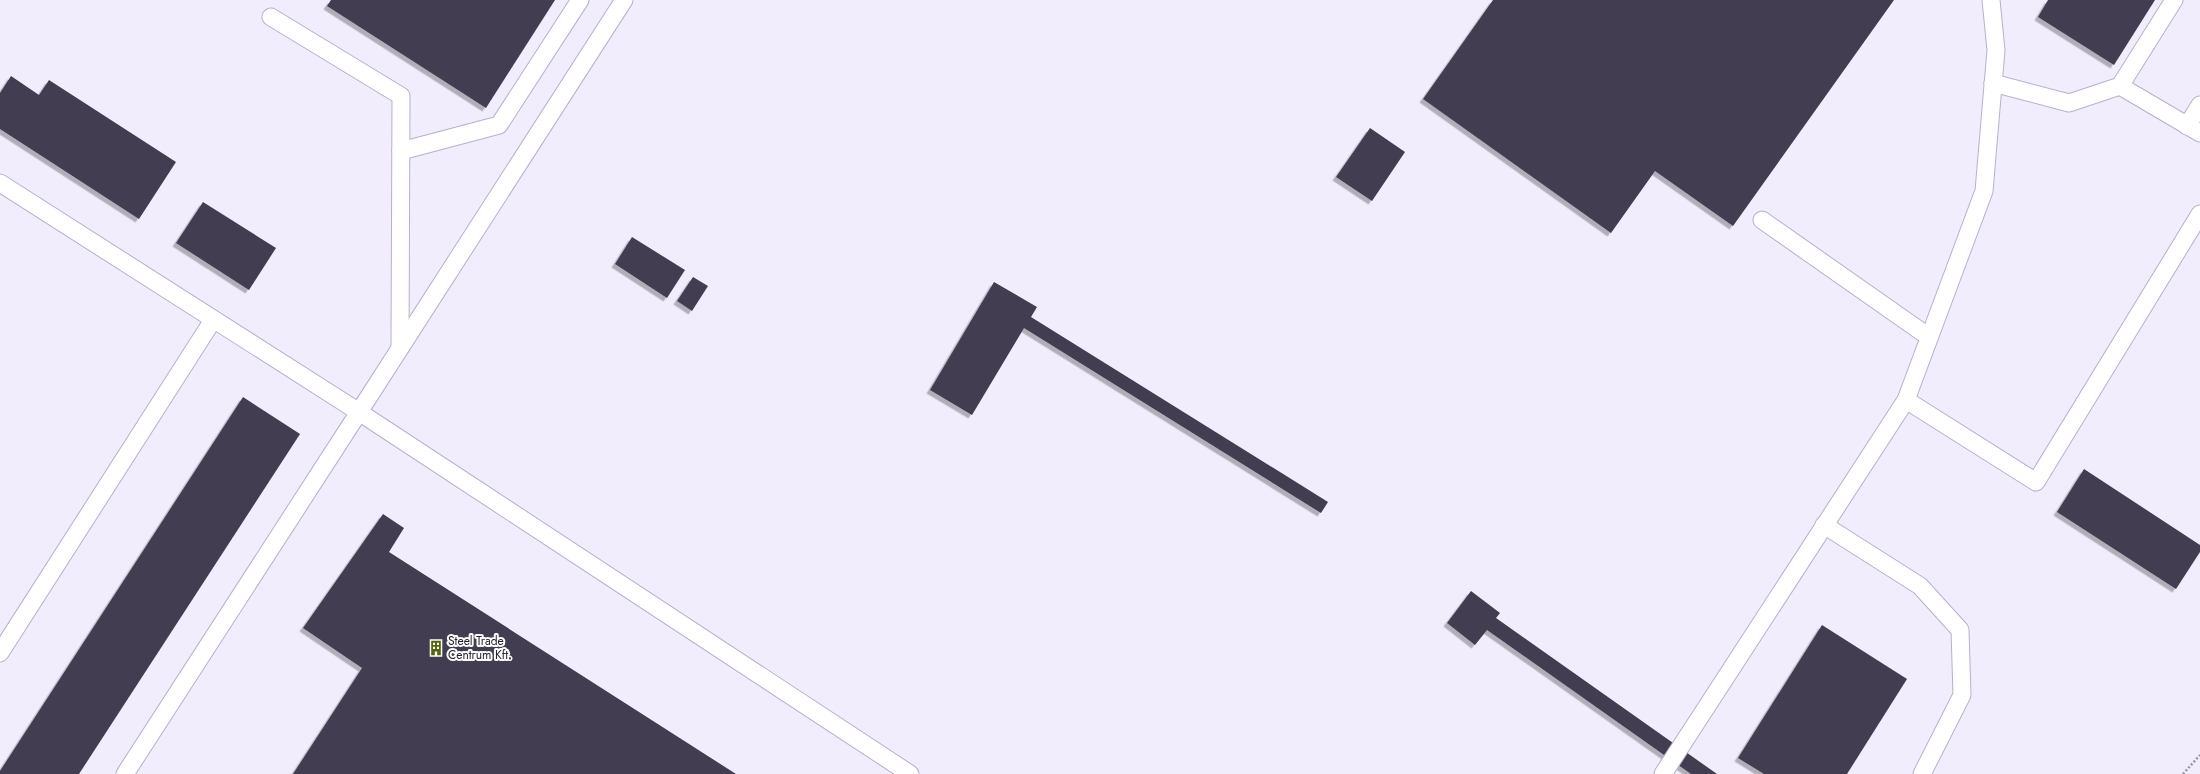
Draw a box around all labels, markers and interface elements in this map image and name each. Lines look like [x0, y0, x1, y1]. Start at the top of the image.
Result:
place label: Steel Trade Centrum Kft. [448, 632, 512, 664]
building icon: Steel Trade Centrum Kft. [427, 639, 445, 657]

